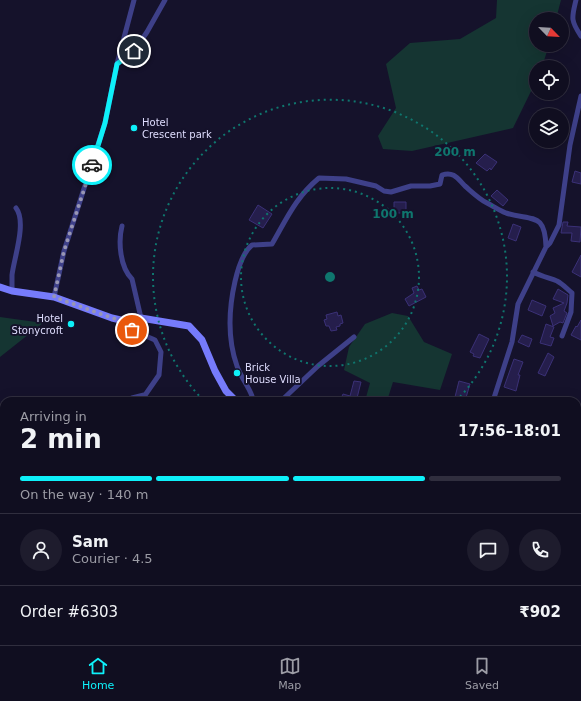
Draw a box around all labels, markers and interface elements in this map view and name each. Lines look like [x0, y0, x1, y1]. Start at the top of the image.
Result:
north arrow [529, 12, 569, 52]
map controls [529, 12, 569, 148]
pin [117, 34, 151, 68]
icon: home [123, 40, 145, 62]
button: locate [529, 60, 569, 100]
button: layers [529, 108, 569, 148]
place label: Hotel Crescent park [142, 117, 212, 140]
marker: Hotel Crescent park [129, 123, 139, 133]
courier [72, 145, 112, 185]
text: 200 m [434, 145, 476, 159]
icon: car [81, 154, 103, 176]
text: 100 m [372, 207, 414, 221]
centre of rings [323, 270, 337, 284]
place label: Hotel Stonycroft [12, 313, 63, 336]
pin [115, 313, 149, 347]
marker: Hotel Stonycroft [66, 319, 76, 329]
icon: bag [121, 319, 143, 341]
place label: Brick House Villa [245, 362, 301, 385]
marker: Brick House Villa [232, 368, 242, 378]
text: Arriving in [20, 409, 87, 424]
text: 17:56–18:01 [458, 422, 561, 440]
text: 2 min [20, 424, 102, 454]
text: On the way · 140 m [20, 487, 148, 502]
button: person [20, 529, 62, 571]
button: chat [467, 529, 509, 571]
button: phone [519, 529, 561, 571]
text: Sam [72, 533, 109, 551]
text: Courier · 4.5 [72, 551, 153, 566]
text: Order #6303 [20, 603, 118, 621]
text: ₹902 [519, 603, 561, 621]
tab: Home [82, 655, 114, 692]
tab: Map [278, 655, 301, 692]
tab: Saved [465, 655, 499, 692]

